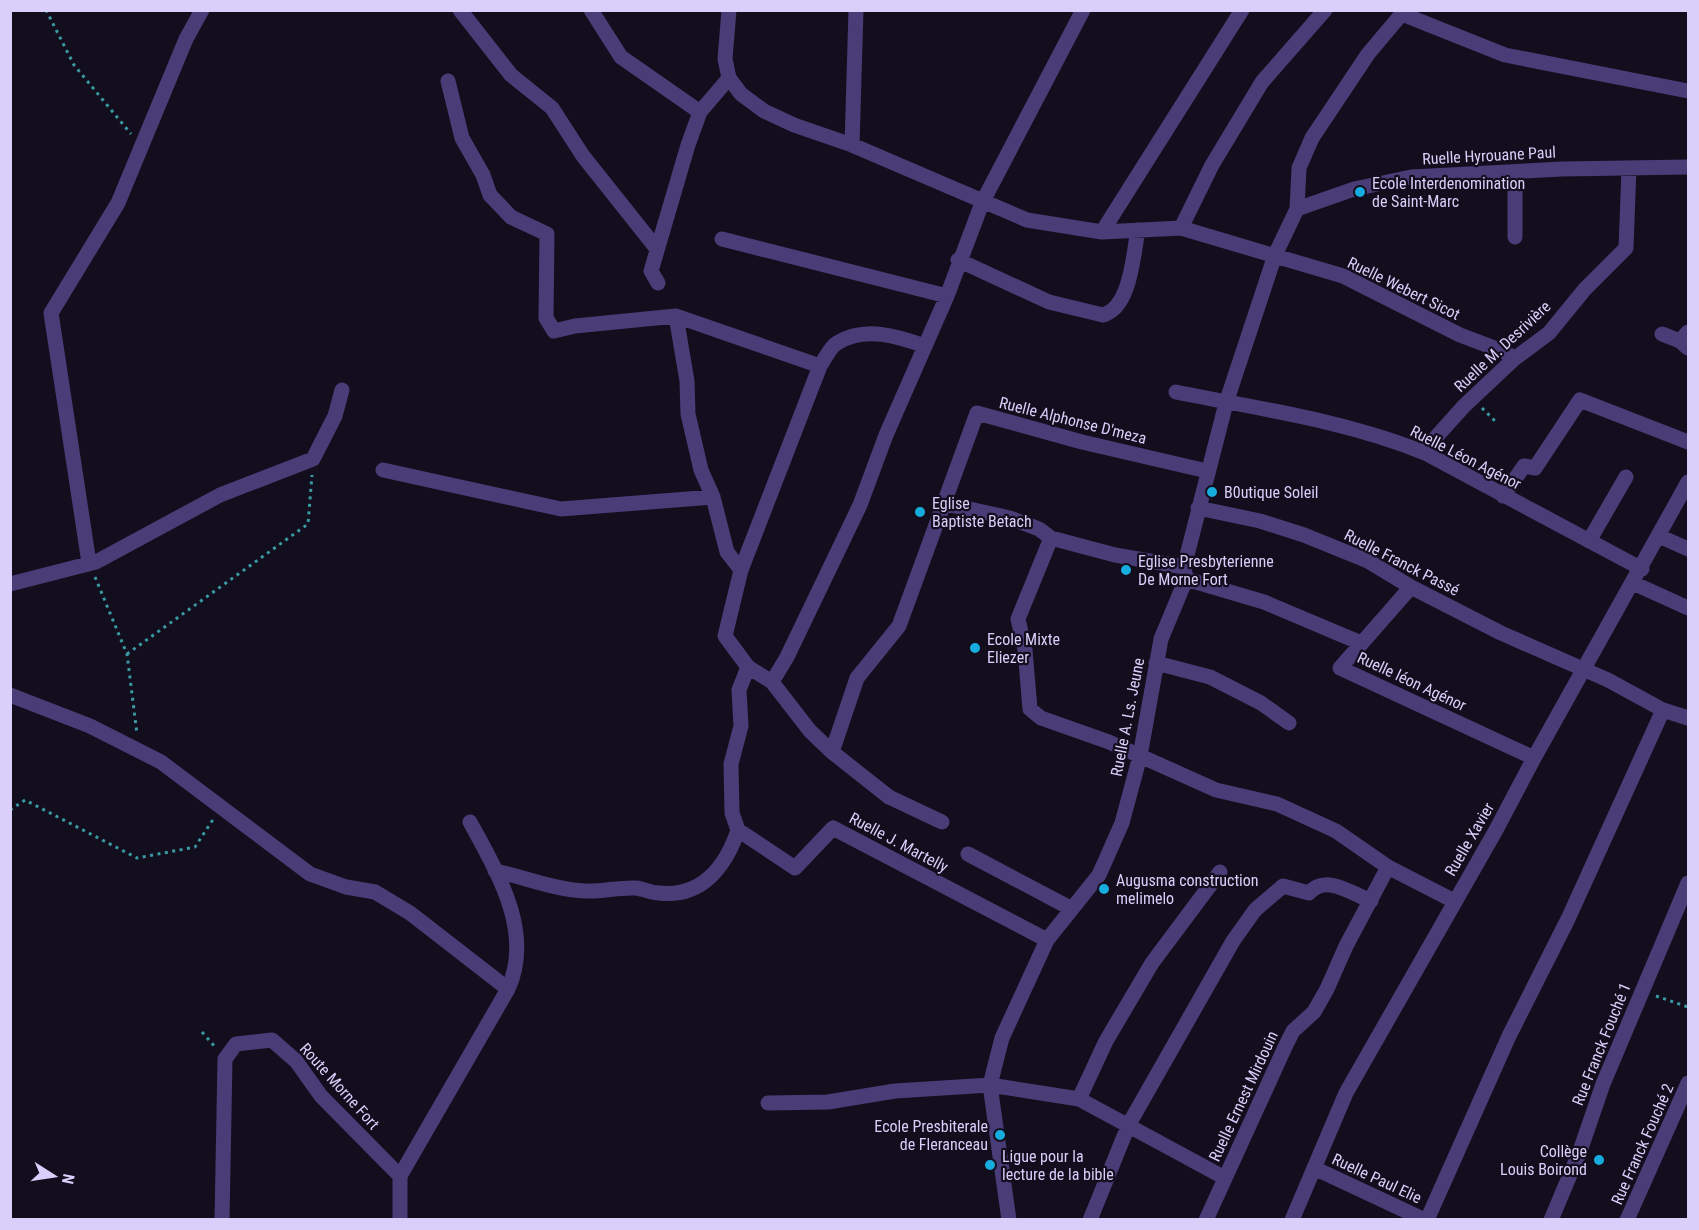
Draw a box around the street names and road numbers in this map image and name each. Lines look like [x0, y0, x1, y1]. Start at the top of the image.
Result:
street label: Ruelle Hyrouane Paul [1422, 143, 1556, 168]
street label: Ruelle Webert Sicot [1344, 253, 1463, 324]
street label: Ruelle M. Desrivière [1450, 297, 1555, 396]
street label: Ruelle Alphonse D'meza [997, 393, 1148, 448]
street label: Ruelle Léon Agénor [1407, 421, 1525, 494]
street label: Ruelle Franck Passé [1341, 525, 1462, 600]
street label: Ruelle léon Agénor [1354, 648, 1469, 715]
street label: Ruelle A. Ls. Jeune [1107, 656, 1148, 778]
street label: Ruelle Xavier [1441, 799, 1498, 879]
street label: Ruelle J. Martelly [846, 808, 952, 877]
street label: Rue Franck Fouché 1 [1568, 980, 1635, 1108]
street label: Ruelle Ernest Mirdouin [1205, 1028, 1282, 1164]
street label: Route Morne Fort [296, 1039, 384, 1134]
street label: Rue Franck Fouché 2 [1607, 1081, 1678, 1208]
street label: Ruelle Paul Elie [1329, 1149, 1425, 1207]

